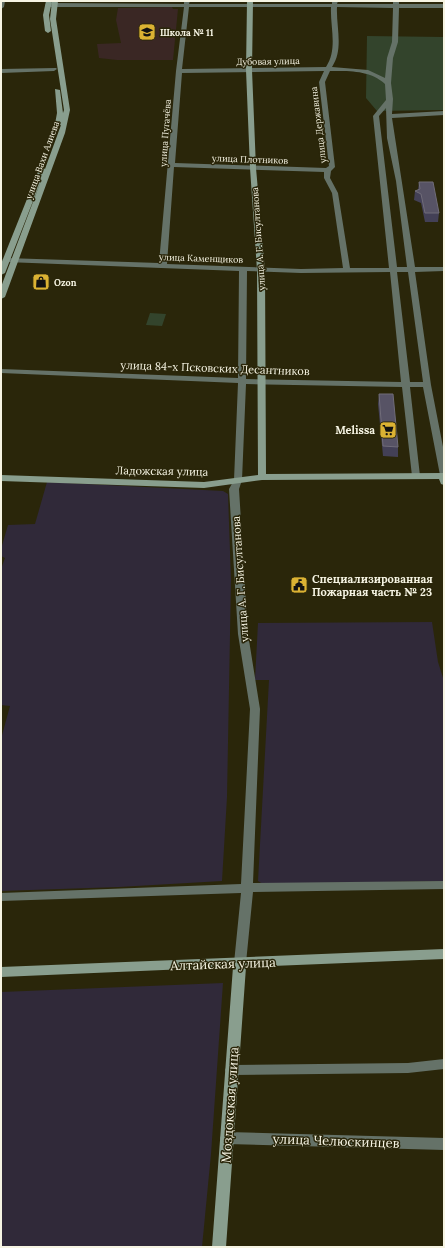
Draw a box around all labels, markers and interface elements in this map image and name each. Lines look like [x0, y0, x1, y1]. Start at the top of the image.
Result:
school or university icon: Школа № 11 [137, 22, 157, 42]
place label: Школа № 11 [160, 27, 214, 38]
street label: Дубовая улица [236, 55, 300, 67]
street label: улица Державина [308, 86, 328, 164]
street label: улица Пугачёва [157, 99, 173, 167]
street label: улица Вахи Алиева [23, 119, 61, 200]
street label: улица Плотников [212, 152, 289, 166]
street label: улица А. Г. Бисултанова [249, 187, 267, 291]
street label: улица Каменщиков [159, 251, 244, 265]
shop icon: Ozon [31, 272, 51, 292]
place label: Ozon [54, 277, 77, 288]
street label: улица 84-х Псковских Десантников [120, 358, 310, 378]
supermarket icon: Melissa [378, 420, 398, 440]
place label: Melissa [335, 423, 375, 437]
street label: Ладожская улица [116, 463, 209, 479]
street label: улица А. Г. Бисултанова [229, 515, 251, 642]
place label: Специализированная Пожарная часть № 23 [312, 572, 433, 599]
public building icon: Специализированная Пожарная часть № 23 [289, 575, 309, 595]
street label: Алтайская улица [169, 954, 276, 974]
street label: Моздокская улица [217, 1046, 243, 1164]
street label: улица Челюскинцев [272, 1130, 400, 1152]

